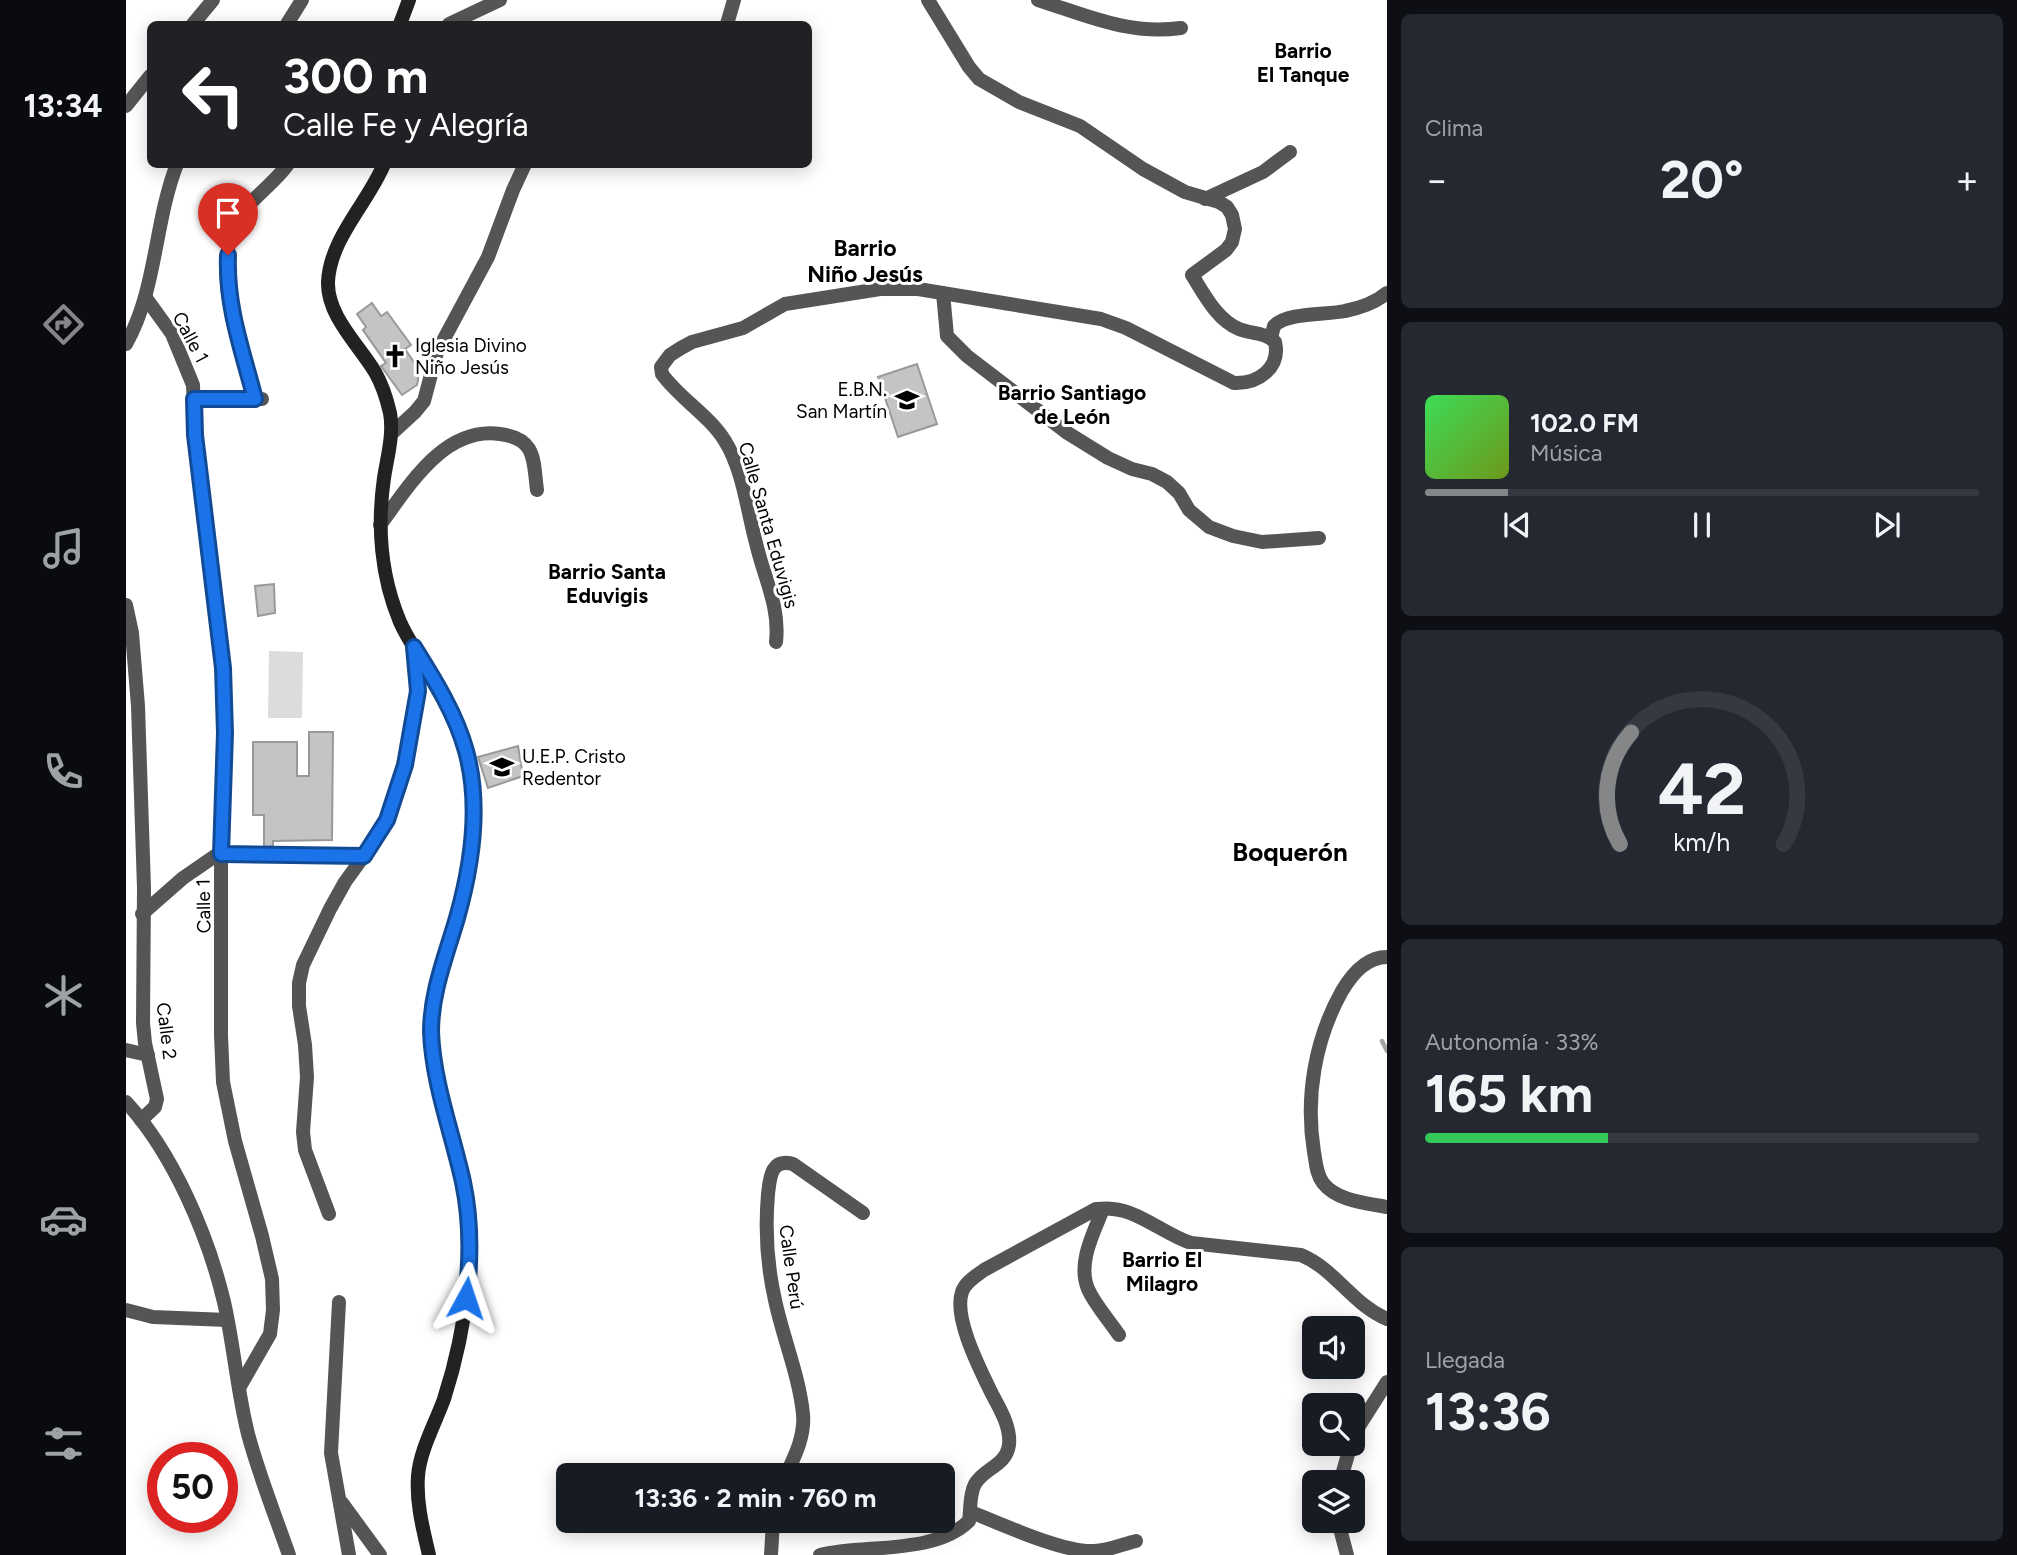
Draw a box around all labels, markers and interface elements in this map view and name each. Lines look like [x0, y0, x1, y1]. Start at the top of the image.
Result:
district label: Barrio El Tanque [1257, 38, 1350, 87]
text: 300 m [283, 46, 428, 105]
icon: left [168, 49, 259, 140]
text: 13:34 [24, 87, 102, 125]
text: Calle Fe y Alegría [283, 106, 529, 144]
text: Clima [1425, 114, 1483, 142]
text: 20° [1660, 149, 1744, 211]
text: − [1425, 157, 1449, 203]
text: + [1955, 157, 1979, 203]
pin [198, 183, 258, 255]
icon: arrive [209, 194, 247, 232]
district label: Barrio Niño Jesús [807, 234, 923, 288]
icon: directions [39, 300, 88, 349]
street label: Calle 1 [168, 308, 214, 367]
place label: Iglesia Divino Niño Jesús [415, 334, 527, 379]
church icon: Iglesia Divino Niño Jesús [381, 342, 409, 370]
place label: E.B.N. San Martín [796, 378, 887, 423]
district label: Barrio Santiago de León [998, 380, 1146, 429]
school or university icon: E.B.N. San Martín [893, 386, 921, 414]
text: 102.0 FM [1530, 407, 1639, 439]
street label: Calle Santa Eduvigis [734, 439, 803, 611]
text: Música [1530, 439, 1603, 467]
icon: previous [1498, 506, 1536, 544]
icon: pause [1683, 506, 1721, 544]
icon: next [1868, 506, 1906, 544]
icon: music [39, 524, 88, 573]
district label: Barrio Santa Eduvigis [548, 559, 666, 608]
place label: U.E.P. Cristo Redentor [522, 745, 626, 790]
text: 42 [1658, 745, 1746, 832]
icon: phone [39, 747, 88, 796]
school or university icon: U.E.P. Cristo Redentor [488, 753, 516, 781]
text: km/h [1673, 826, 1731, 856]
district label: Boquerón [1232, 836, 1348, 868]
street label: Calle 1 [192, 878, 215, 934]
icon: climate [39, 971, 88, 1020]
street label: Calle 2 [152, 1001, 181, 1061]
text: Autonomía · 33% [1425, 1028, 1599, 1056]
text: 165 km [1425, 1063, 1593, 1125]
icon: car [39, 1195, 88, 1244]
street label: Calle Perú [774, 1223, 809, 1311]
district label: Barrio El Milagro [1122, 1247, 1202, 1296]
position arrow [429, 1261, 503, 1335]
map controls [1302, 1316, 1365, 1533]
button: sound [1302, 1316, 1365, 1379]
text: Llegada [1425, 1346, 1505, 1374]
text: 13:36 [1425, 1381, 1551, 1443]
button: search [1302, 1393, 1365, 1456]
icon: filters [39, 1419, 88, 1468]
speed limit sign: 50 [147, 1442, 238, 1533]
button: layers [1302, 1470, 1365, 1533]
text: 13:36 · 2 min · 760 m [635, 1482, 876, 1514]

